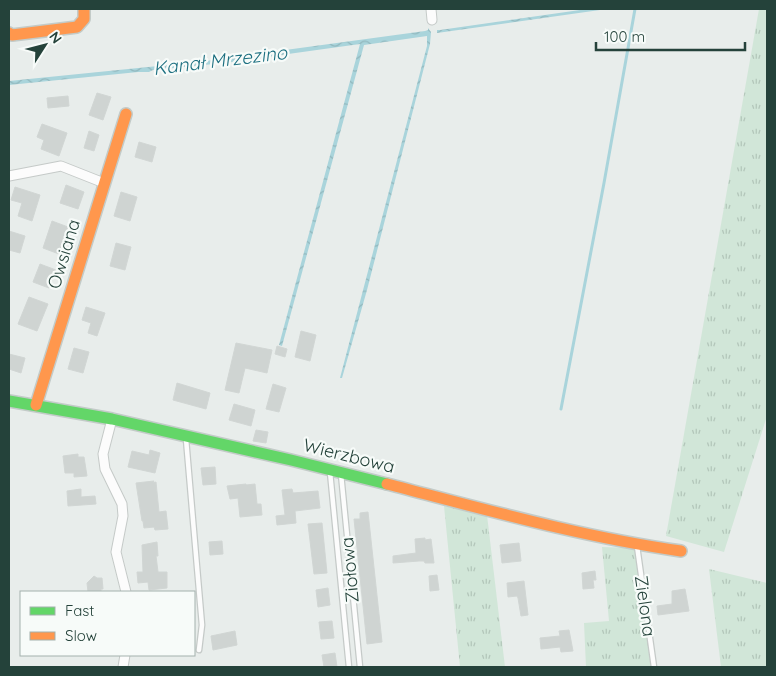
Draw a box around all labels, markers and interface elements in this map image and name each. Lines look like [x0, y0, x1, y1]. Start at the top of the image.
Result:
north arrow [20, 20, 70, 70]
scale bar [596, 20, 745, 52]
text: 100 m [604, 27, 645, 46]
text: N [45, 28, 66, 47]
water label: Kanał Mrzezino [152, 40, 290, 80]
street label: Owsiana [42, 216, 85, 292]
street label: Wierzbowa [301, 433, 397, 478]
street label: Ziołowa [335, 536, 364, 604]
street label: Zielona [630, 574, 661, 638]
legend [20, 591, 195, 656]
text: Fast [65, 601, 94, 620]
text: Slow [65, 626, 97, 645]

